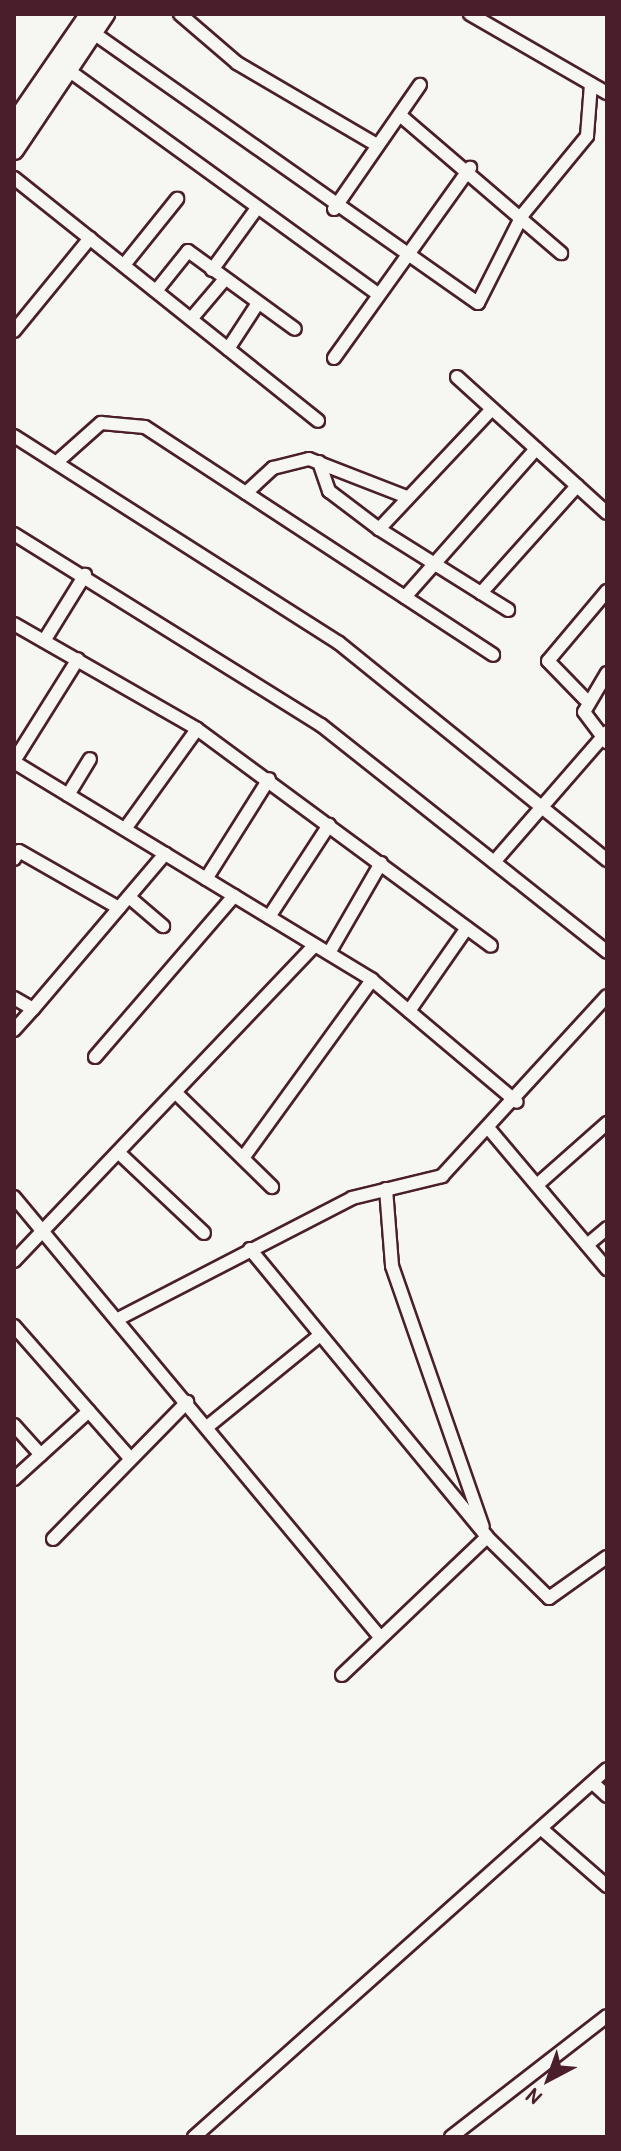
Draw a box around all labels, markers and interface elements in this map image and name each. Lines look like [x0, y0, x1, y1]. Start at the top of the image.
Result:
north arrow [509, 2039, 589, 2119]
text: N [519, 2082, 548, 2112]

